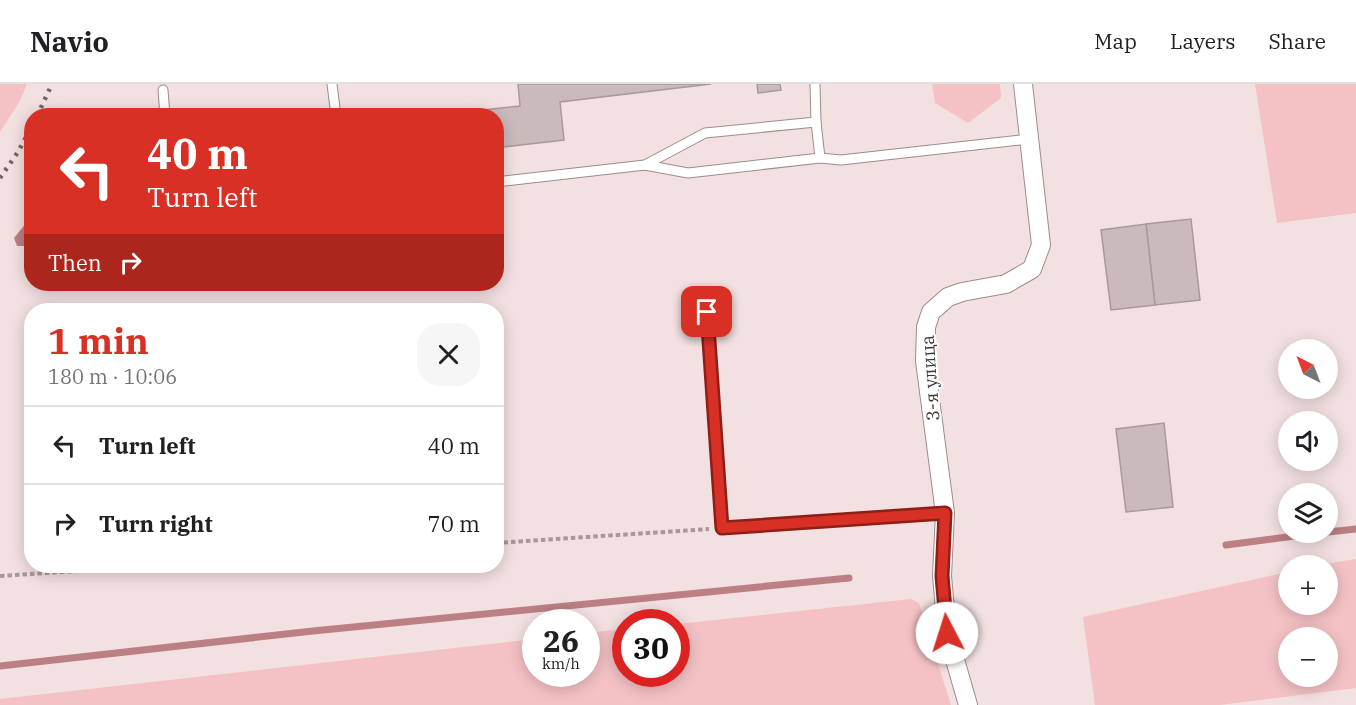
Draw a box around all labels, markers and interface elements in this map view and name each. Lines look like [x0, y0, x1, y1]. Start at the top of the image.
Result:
text: Navio [30, 23, 109, 60]
text: Map [1094, 27, 1137, 55]
text: Layers [1170, 27, 1236, 55]
text: Share [1269, 27, 1326, 55]
text: 40 m [147, 126, 248, 181]
icon: left [48, 132, 126, 210]
text: Turn left [147, 179, 258, 214]
icon: right [114, 246, 147, 279]
text: Then [48, 248, 102, 277]
pin [681, 286, 732, 337]
icon: arrive [690, 295, 723, 328]
text: 1 min [48, 317, 149, 364]
button: close [417, 323, 480, 386]
street label: 3-я улица [916, 334, 944, 422]
north arrow [1278, 339, 1338, 399]
map controls [1278, 339, 1338, 687]
text: 180 m · 10:06 [48, 363, 177, 390]
button: sound [1278, 411, 1338, 471]
icon: left [48, 429, 81, 462]
text: Turn left [99, 431, 195, 460]
text: 40 m [428, 431, 480, 460]
button: layers [1278, 483, 1338, 543]
icon: right [48, 507, 81, 540]
text: Turn right [99, 509, 213, 538]
text: 70 m [428, 509, 480, 538]
button: + [1278, 555, 1338, 615]
position arrow [915, 601, 979, 665]
speed limit sign: 30 [612, 609, 690, 687]
text: 26 [543, 621, 579, 660]
button: − [1278, 627, 1338, 687]
text: km/h [542, 654, 580, 673]

